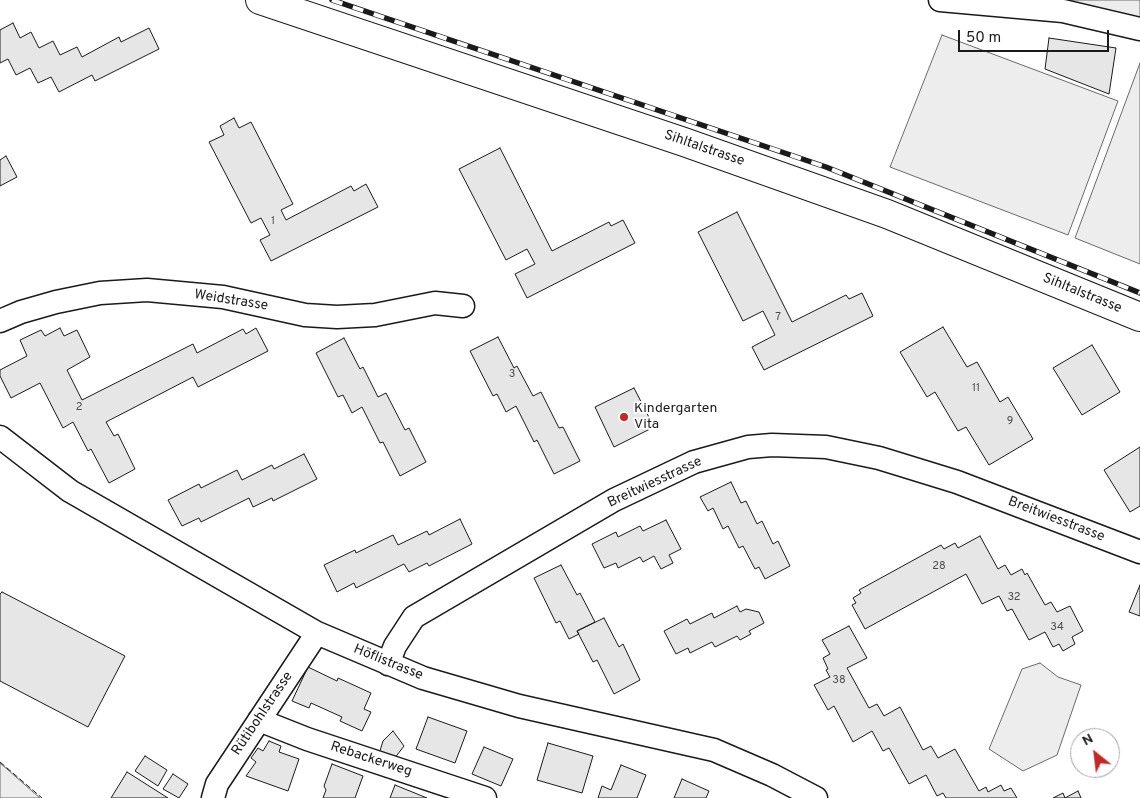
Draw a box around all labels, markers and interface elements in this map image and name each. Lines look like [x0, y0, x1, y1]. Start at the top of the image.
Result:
scale bar [960, 20, 1111, 52]
text: 50 m [966, 29, 1001, 48]
street label: Sihltalstrasse [662, 127, 746, 171]
house number: 1 [271, 215, 275, 229]
street label: Sihltalstrasse [1040, 270, 1124, 318]
street label: Weidstrasse [193, 287, 269, 315]
house number: 7 [775, 311, 781, 325]
house number: 3 [509, 368, 515, 382]
house number: 11 [972, 382, 980, 396]
house number: 2 [76, 401, 82, 415]
place label: Kindergarten Vita [634, 401, 717, 434]
marker: Kindergarten Vita [618, 411, 630, 423]
house number: 9 [1007, 415, 1013, 429]
street label: Breitwiesstrasse [605, 454, 705, 512]
street label: Breitwiesstrasse [1005, 494, 1107, 546]
house number: 28 [932, 560, 946, 574]
house number: 32 [1007, 591, 1021, 605]
house number: 34 [1050, 621, 1064, 635]
street label: Höflistrasse [351, 641, 425, 685]
street label: Rütibohlstrasse [229, 669, 297, 759]
house number: 38 [832, 674, 846, 688]
north arrow [1070, 728, 1120, 778]
text: N [1079, 730, 1096, 750]
street label: Rebackerweg [328, 739, 414, 781]

